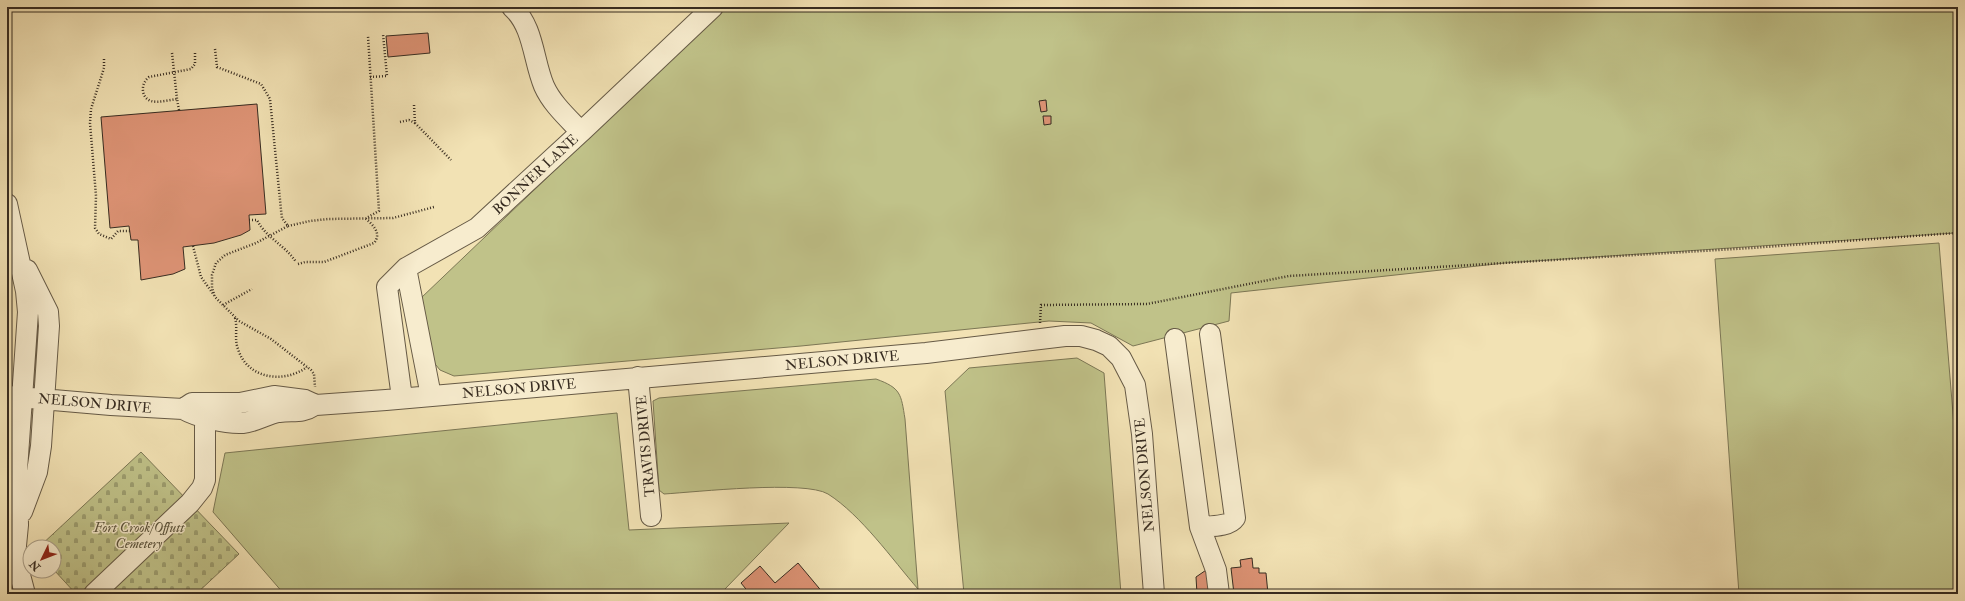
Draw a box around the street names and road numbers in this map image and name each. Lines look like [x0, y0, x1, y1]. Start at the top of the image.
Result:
street label: BONNER LANE [489, 131, 582, 218]
street label: NELSON DRIVE [784, 347, 900, 374]
street label: NELSON DRIVE [461, 375, 577, 402]
street label: NELSON DRIVE [37, 390, 153, 417]
street label: TRAVIS DRIVE [633, 395, 658, 497]
street label: NELSON DRIVE [1131, 417, 1158, 533]

